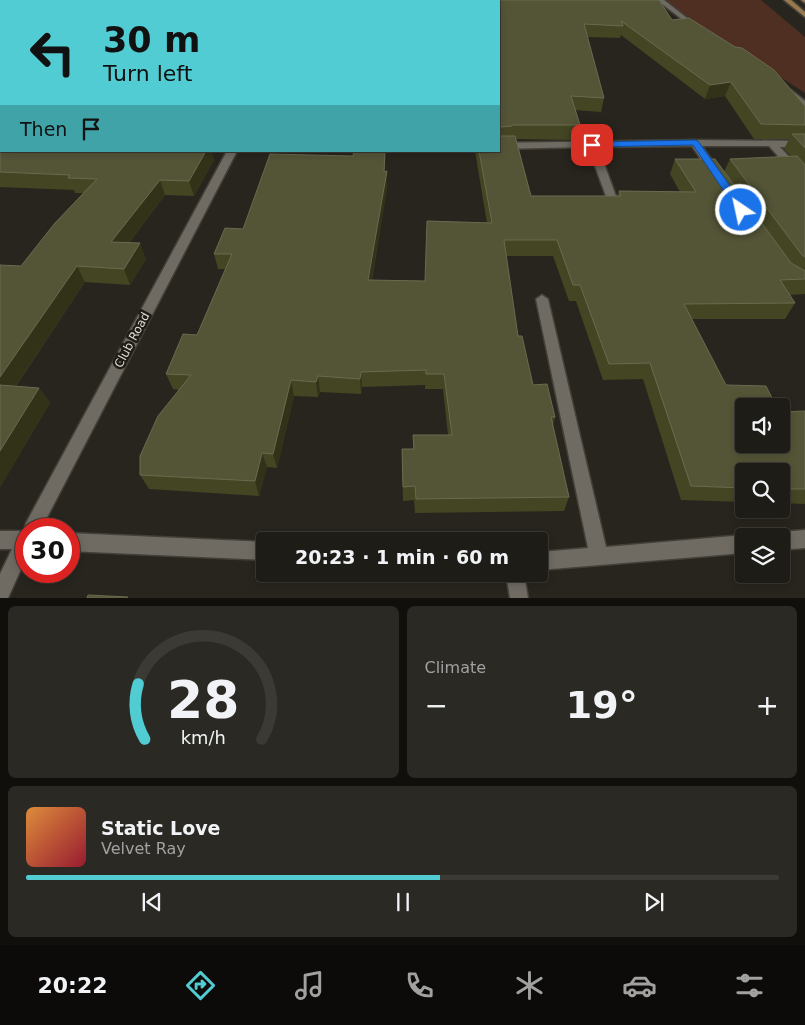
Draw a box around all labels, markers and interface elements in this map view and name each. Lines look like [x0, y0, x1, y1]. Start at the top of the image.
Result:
icon: left [20, 20, 85, 85]
text: 30 m [103, 20, 200, 60]
text: Turn left [103, 61, 192, 86]
icon: arrive [77, 115, 105, 143]
text: Then [20, 118, 67, 140]
pin [571, 124, 613, 166]
icon: arrive [578, 131, 606, 159]
position arrow [714, 183, 766, 235]
street label: Club Road [112, 310, 152, 370]
map controls [735, 398, 790, 583]
button: sound [735, 398, 790, 453]
button: search [735, 463, 790, 518]
speed limit sign: 30 [15, 518, 80, 583]
button: layers [735, 528, 790, 583]
text: 20:23 · 1 min · 60 m [295, 546, 509, 568]
text: Climate [425, 658, 486, 677]
text: 28 [167, 670, 239, 730]
text: 19° [566, 683, 638, 727]
text: − [425, 689, 448, 722]
text: + [756, 689, 779, 722]
text: km/h [181, 727, 226, 748]
text: Static Love [101, 817, 221, 839]
text: Velvet Ray [101, 839, 186, 858]
icon: previous [138, 888, 166, 916]
icon: pause [389, 888, 417, 916]
icon: next [640, 888, 668, 916]
icon: directions [183, 968, 218, 1003]
icon: music [292, 968, 327, 1003]
icon: phone [402, 968, 437, 1003]
icon: climate [512, 968, 547, 1003]
icon: car [622, 968, 657, 1003]
icon: filters [732, 968, 767, 1003]
text: 20:22 [37, 973, 108, 998]

